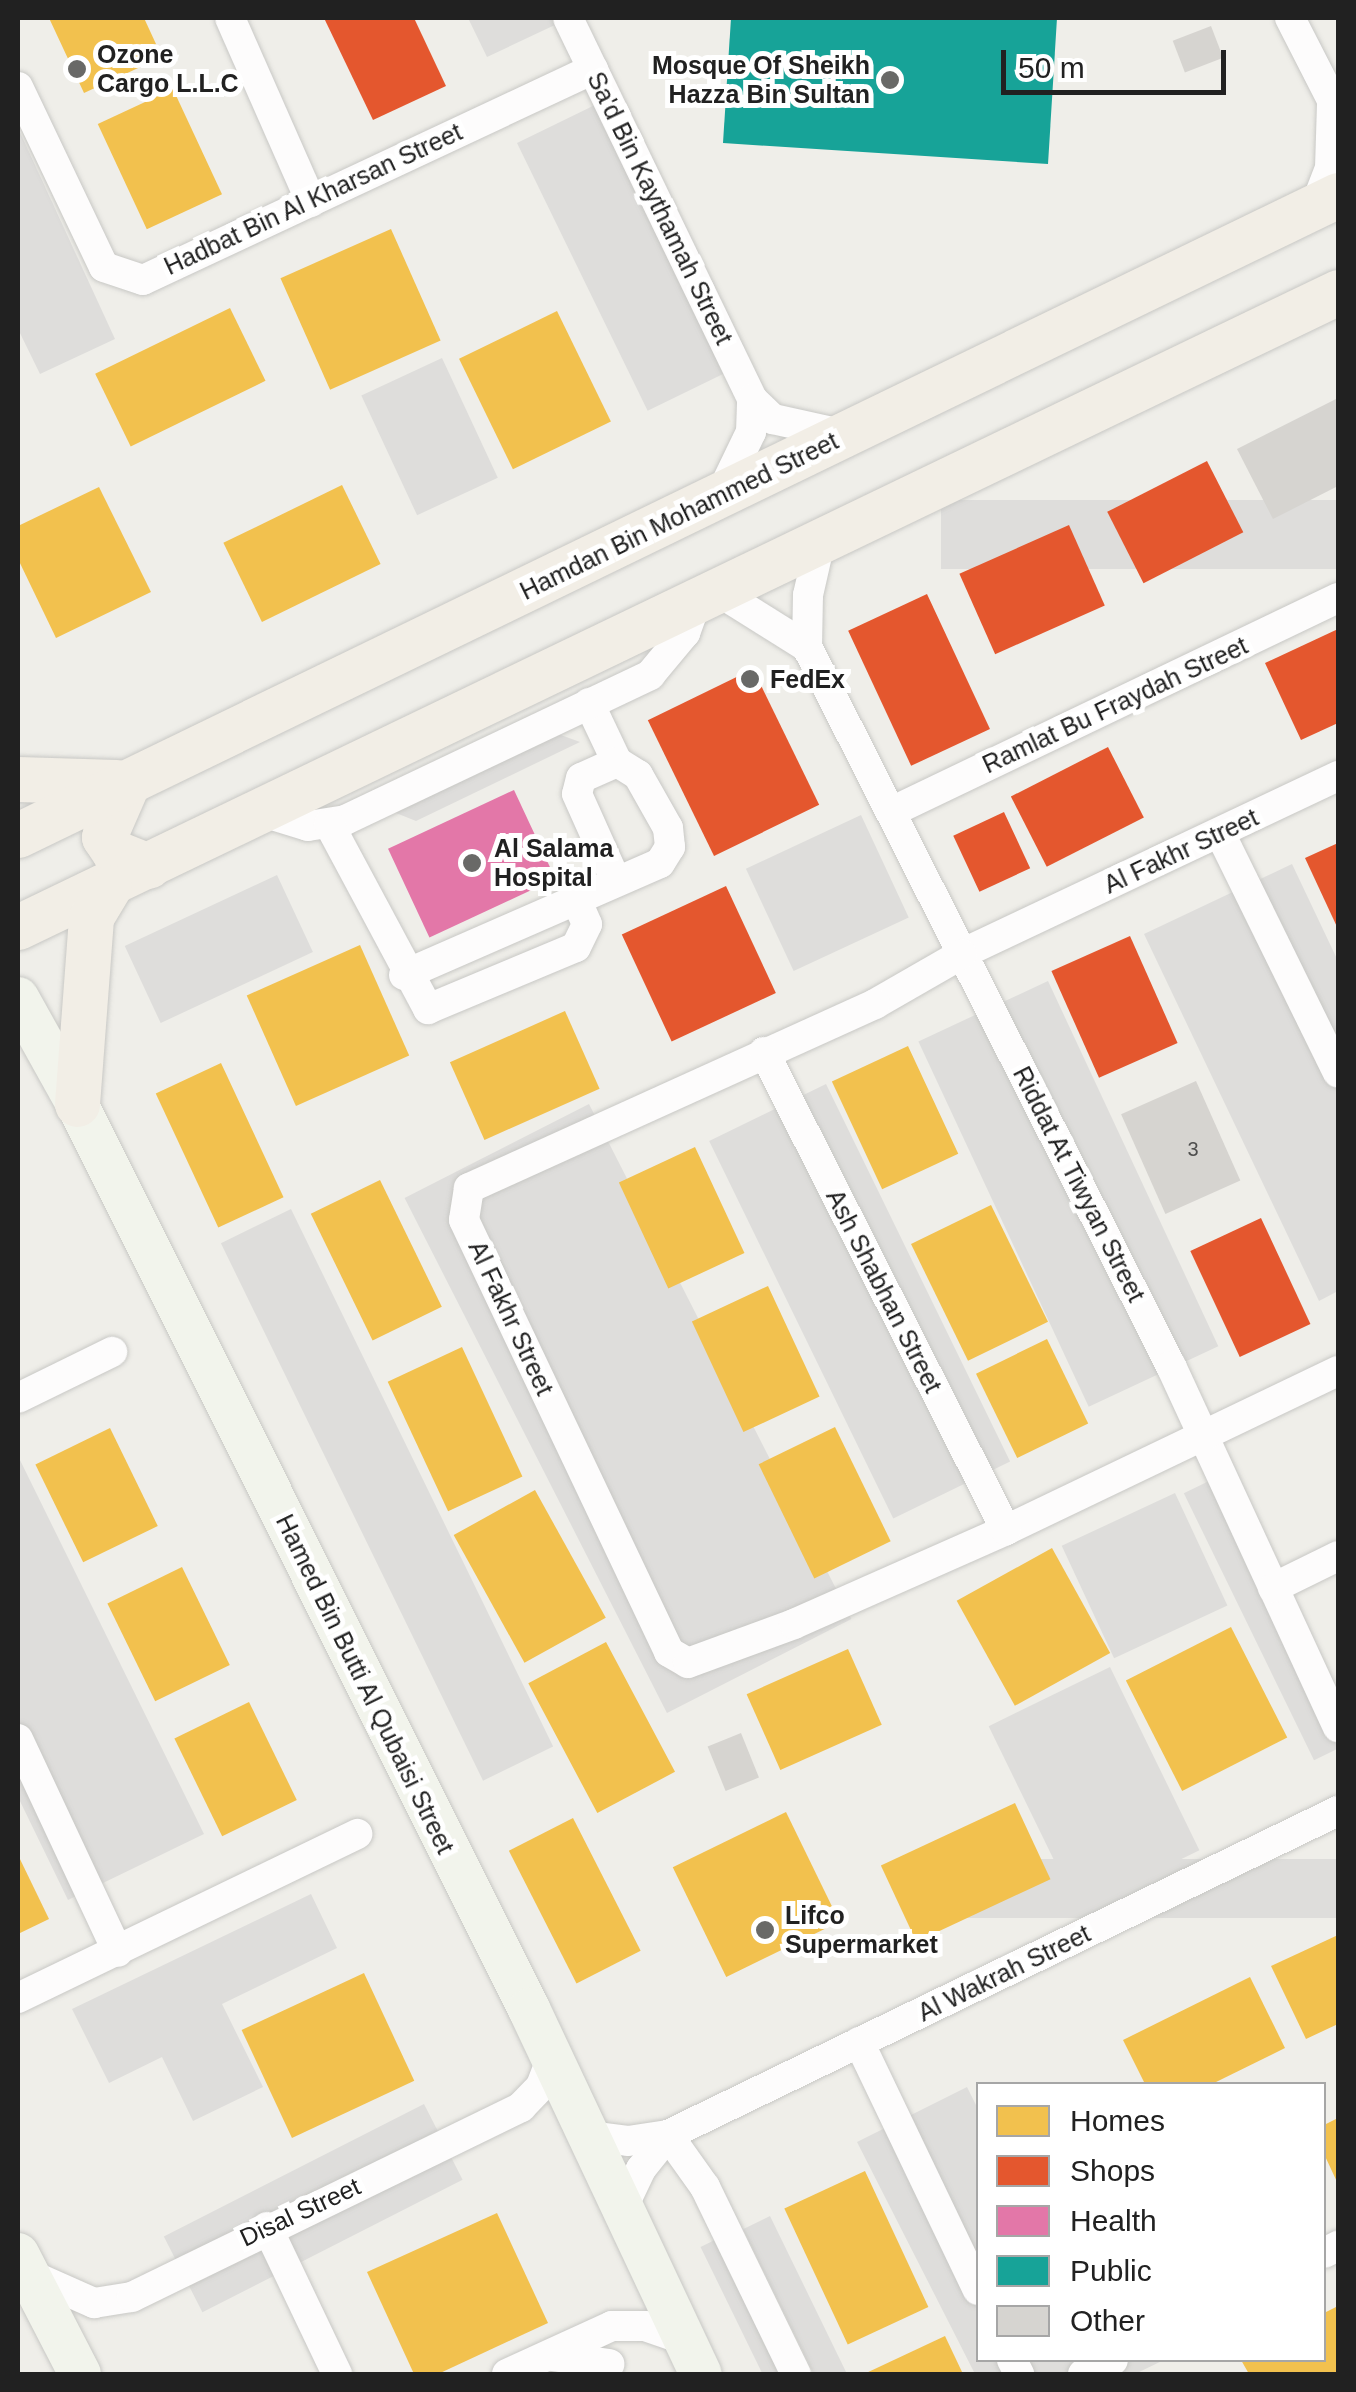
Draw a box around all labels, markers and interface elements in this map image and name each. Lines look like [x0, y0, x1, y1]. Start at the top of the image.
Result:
scale bar [1006, 30, 1231, 92]
place label: Ozone Cargo L.L.C [97, 40, 239, 99]
place label: Mosque Of Sheikh Hazza Bin Sultan [652, 51, 870, 110]
text: 50 m [1018, 51, 1085, 84]
marker: Ozone Cargo L.L.C [66, 58, 88, 80]
street label: Sa'd Bin Kaythamah Street [581, 67, 739, 349]
marker: Mosque Of Sheikh Hazza Bin Sultan [879, 69, 901, 91]
street label: Hadbat Bin Al Kharsan Street [159, 116, 467, 282]
street label: Hamdan Bin Mohammed Street [515, 426, 843, 606]
street label: Ramlat Bu Fraydah Street [978, 630, 1252, 780]
place label: FedEx [770, 664, 845, 694]
marker: FedEx [739, 668, 761, 690]
street label: Al Fakhr Street [1099, 802, 1263, 900]
place label: Al Salama Hospital [494, 834, 614, 893]
marker: Al Salama Hospital [459, 850, 485, 876]
street label: Riddat At Tiwyan Street [1006, 1061, 1152, 1307]
house number: 3 [1187, 1137, 1199, 1161]
street label: Ash Shabhan Street [820, 1185, 948, 1397]
street label: Al Fakhr Street [462, 1236, 560, 1400]
street label: Hamed Bin Butti Al Qubaisi Street [269, 1509, 461, 1859]
place label: Lifco Supermarket [785, 1901, 938, 1960]
street label: Al Wakrah Street [913, 1918, 1095, 2028]
marker: Lifco Supermarket [754, 1919, 776, 1941]
legend [976, 2082, 1326, 2362]
text: Homes [1070, 2104, 1165, 2137]
text: Shops [1070, 2154, 1155, 2187]
street label: Disal Street [235, 2171, 365, 2253]
text: Health [1070, 2204, 1157, 2237]
text: Public [1070, 2254, 1152, 2287]
text: Other [1070, 2304, 1145, 2337]

